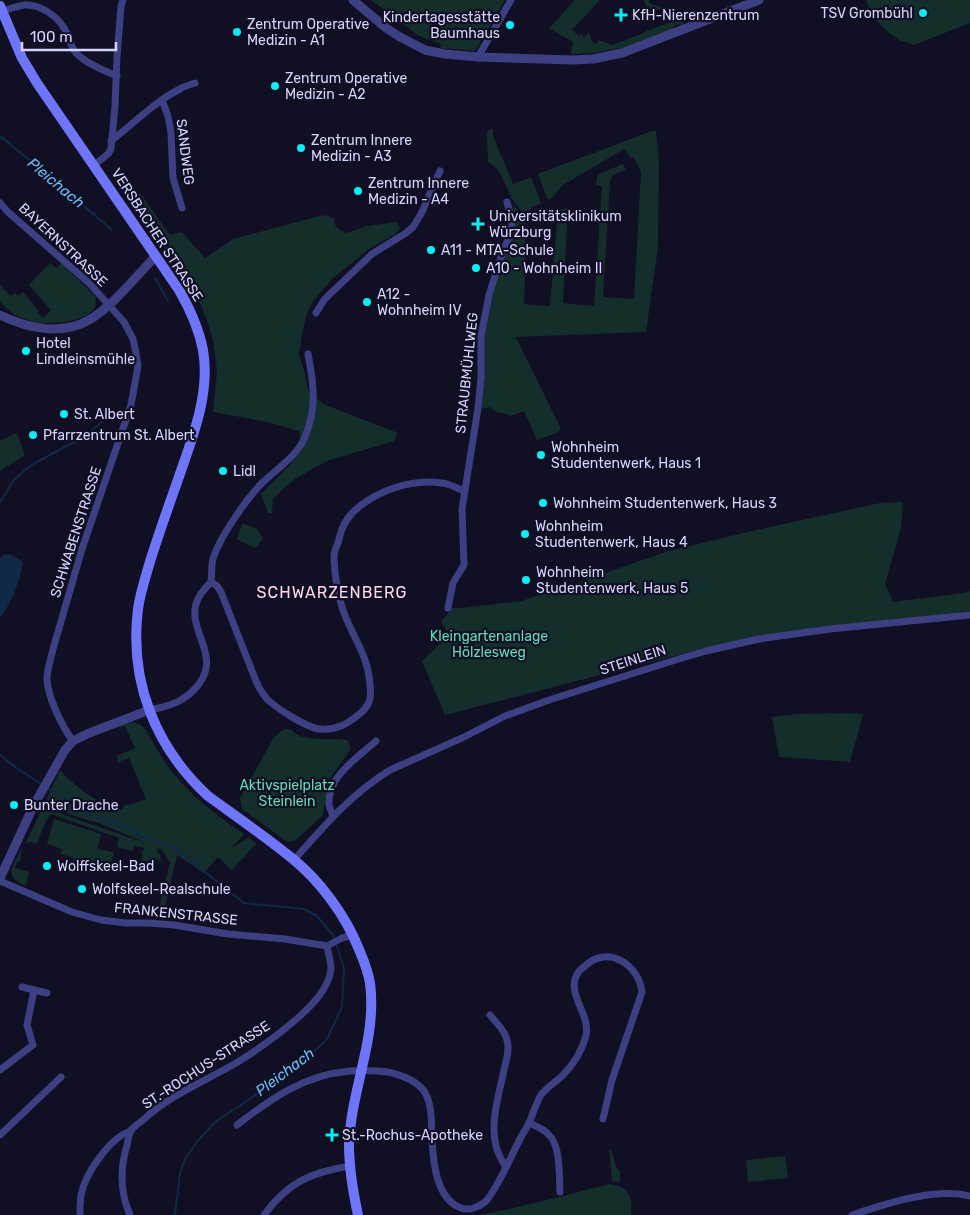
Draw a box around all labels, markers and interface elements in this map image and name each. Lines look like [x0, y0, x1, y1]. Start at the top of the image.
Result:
place label: TSV Grombühl [820, 5, 913, 22]
place label: KfH-Nierenzentrum [632, 7, 760, 24]
marker: TSV Grombühl [917, 7, 929, 19]
marker: KfH-Nierenzentrum [614, 8, 628, 22]
place label: Kindertagesstätte Baumhaus [383, 9, 500, 42]
place label: Zentrum Operative Medizin - A1 [247, 16, 369, 49]
marker: Kindertagesstätte Baumhaus [504, 19, 516, 31]
scale bar [22, 20, 116, 52]
marker: Zentrum Operative Medizin - A1 [231, 26, 243, 38]
text: 100 m [30, 28, 72, 46]
place label: Zentrum Operative Medizin - A2 [285, 70, 407, 103]
marker: Zentrum Operative Medizin - A2 [269, 80, 281, 92]
street label: SANDWEG [173, 118, 197, 186]
place label: Zentrum Innere Medizin - A3 [311, 132, 412, 165]
marker: Zentrum Innere Medizin - A3 [295, 142, 307, 154]
water label: Pleichach [24, 154, 88, 212]
street label: VERSBACHER STRASSE [108, 165, 206, 305]
place label: Zentrum Innere Medizin - A4 [368, 175, 469, 208]
marker: Zentrum Innere Medizin - A4 [352, 185, 364, 197]
street label: BAYERNSTRASSE [15, 200, 111, 290]
place label: Universitätsklinikum Würzburg [489, 208, 622, 241]
marker: Universitätsklinikum Würzburg [471, 217, 485, 231]
place label: A11 - MTA-Schule [441, 242, 554, 259]
marker: A11 - MTA-Schule [425, 244, 437, 256]
place label: A10 - Wohnheim II [486, 260, 602, 277]
marker: A10 - Wohnheim II [470, 262, 482, 274]
place label: A12 - Wohnheim IV [377, 286, 462, 319]
marker: A12 - Wohnheim IV [361, 296, 373, 308]
street label: STRAUBMÜHLWEG [452, 312, 482, 434]
place label: Hotel Lindleinsmühle [36, 335, 135, 368]
marker: Hotel Lindleinsmühle [20, 345, 32, 357]
place label: St. Albert [74, 406, 135, 423]
marker: St. Albert [58, 408, 70, 420]
place label: Pfarrzentrum St. Albert [43, 427, 195, 444]
marker: Pfarrzentrum St. Albert [27, 429, 39, 441]
place label: Wohnheim Studentenwerk, Haus 1 [551, 439, 701, 472]
marker: Wohnheim Studentenwerk, Haus 1 [535, 449, 547, 461]
place label: Lidl [233, 463, 256, 480]
street label: SCHWABENSTRASSE [47, 464, 105, 600]
marker: Lidl [217, 465, 229, 477]
place label: Wohnheim Studentenwerk, Haus 3 [553, 495, 777, 512]
marker: Wohnheim Studentenwerk, Haus 3 [537, 497, 549, 509]
place label: Wohnheim Studentenwerk, Haus 4 [535, 518, 688, 551]
marker: Wohnheim Studentenwerk, Haus 4 [519, 528, 531, 540]
place label: Wohnheim Studentenwerk, Haus 5 [536, 564, 688, 597]
marker: Wohnheim Studentenwerk, Haus 5 [520, 574, 532, 586]
district label: SCHWARZENBERG [257, 583, 407, 602]
park label: Kleingartenanlage Hölzlesweg [430, 628, 548, 661]
street label: STEINLEIN [598, 641, 668, 679]
park label: Aktivspielplatz Steinlein [239, 777, 335, 810]
place label: Bunter Drache [24, 797, 119, 814]
marker: Bunter Drache [8, 799, 20, 811]
place label: Wolffskeel-Bad [57, 858, 154, 875]
marker: Wolffskeel-Bad [41, 860, 53, 872]
place label: Wolfskeel-Realschule [92, 881, 231, 898]
marker: Wolfskeel-Realschule [76, 883, 88, 895]
street label: FRANKENSTRASSE [113, 899, 239, 929]
street label: ST.-ROCHUS-STRASSE [139, 1017, 273, 1113]
water label: Pleichach [252, 1044, 318, 1100]
place label: St.-Rochus-Apotheke [342, 1127, 483, 1144]
marker: St.-Rochus-Apotheke [326, 1129, 338, 1141]

